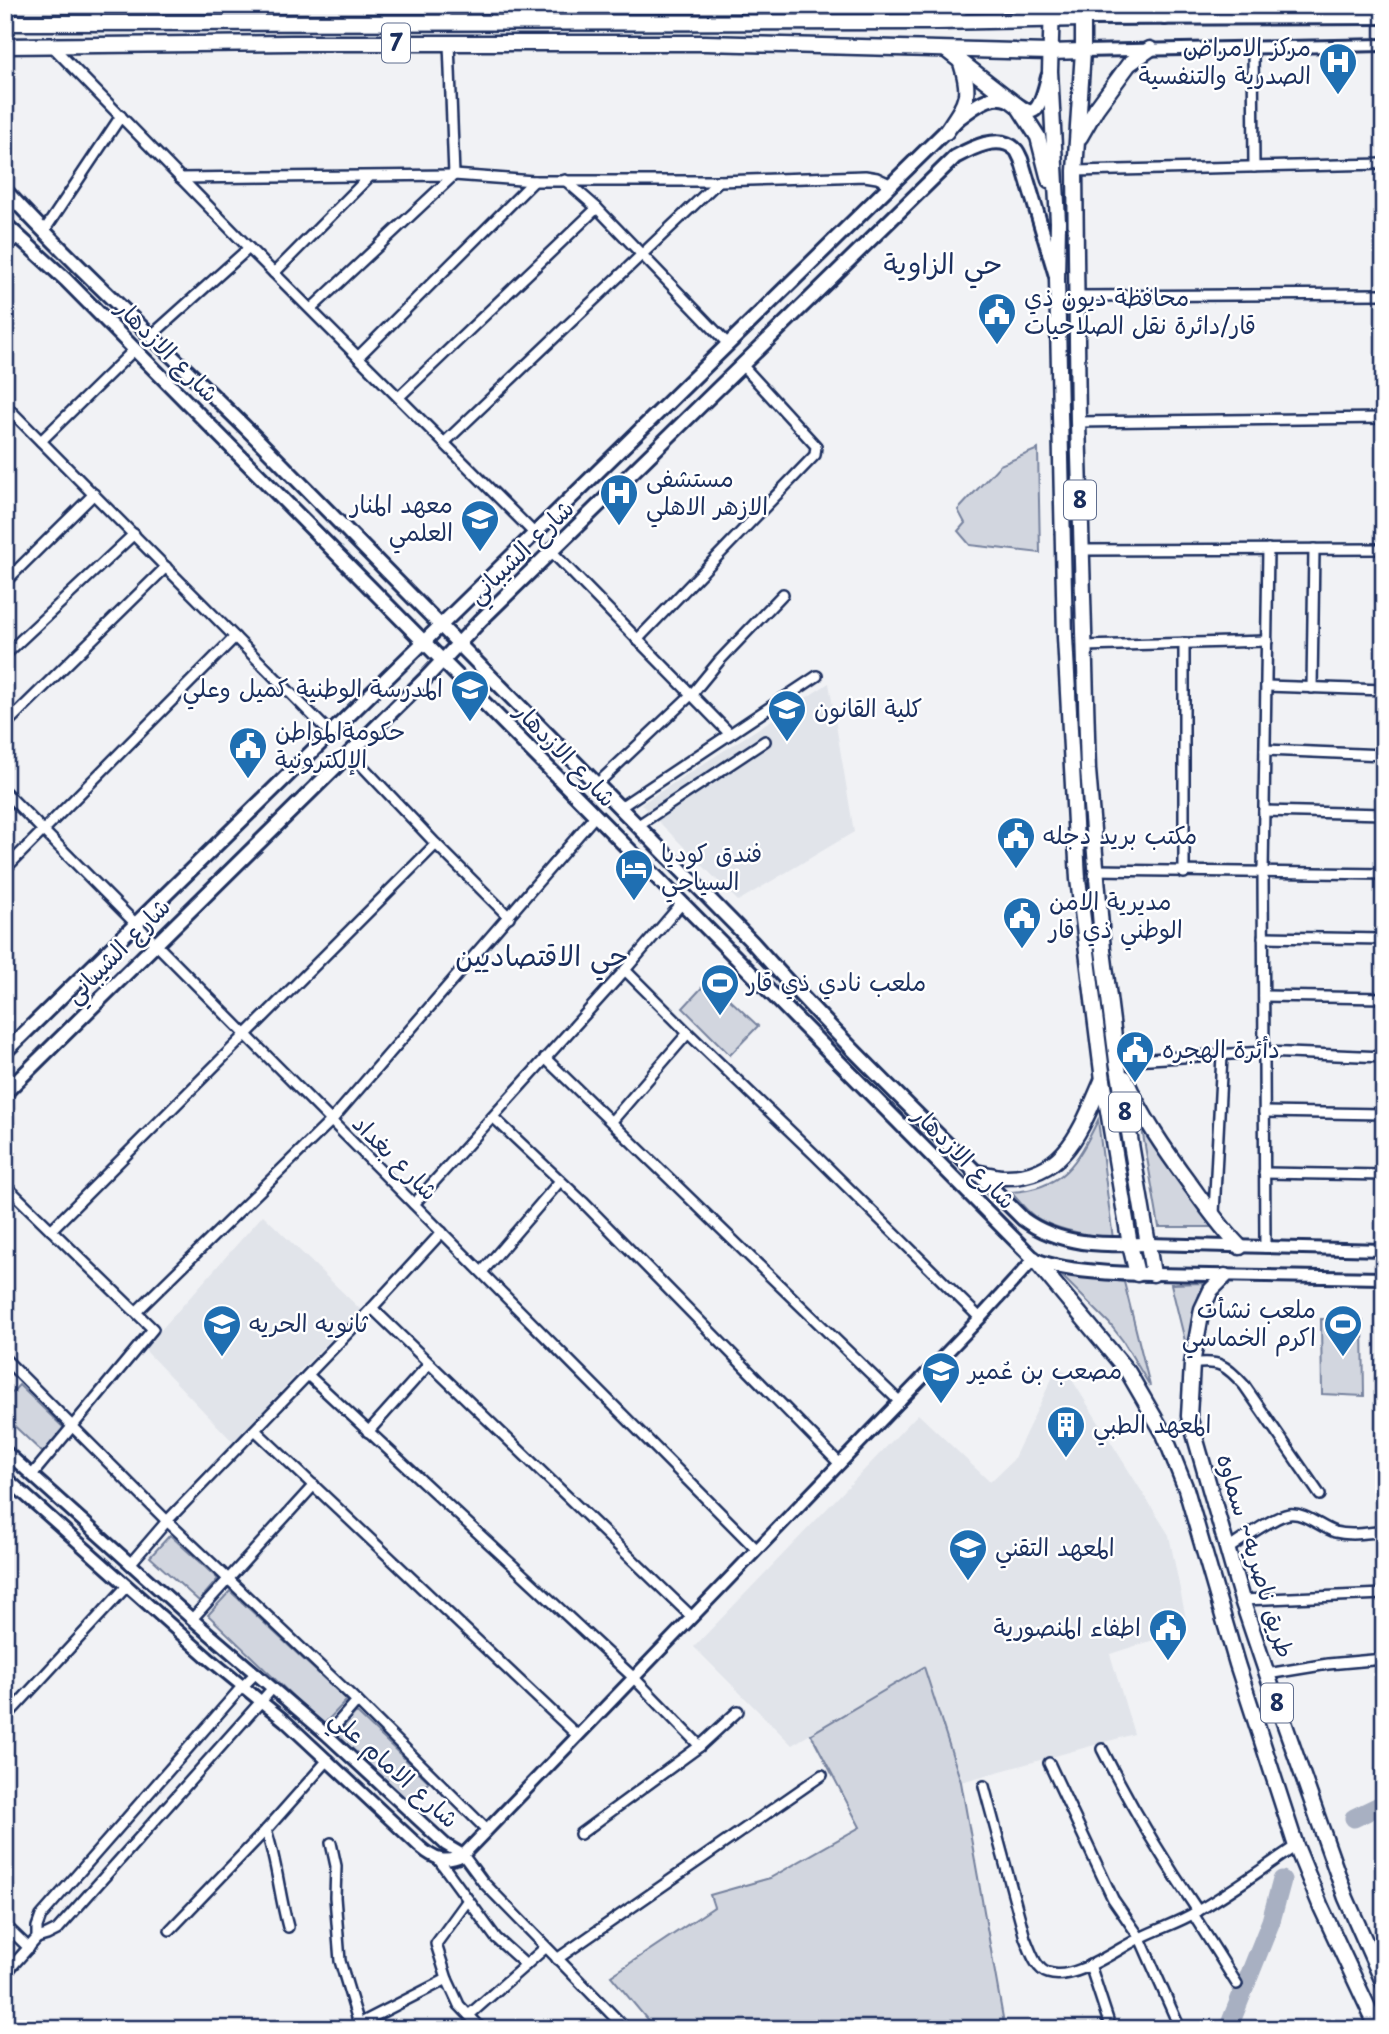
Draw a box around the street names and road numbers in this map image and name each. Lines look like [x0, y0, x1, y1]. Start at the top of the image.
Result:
road number: 7 [382, 24, 410, 62]
street label: شارع الازدهار [107, 289, 228, 410]
road number: 8 [1064, 480, 1096, 520]
street label: شارع الشيباني [458, 490, 585, 615]
street label: شارع الازدهار [506, 692, 626, 815]
street label: شارع الشيباني [56, 889, 181, 1014]
road number: 8 [1109, 1092, 1141, 1132]
street label: شارع الازدهار [904, 1096, 1025, 1217]
street label: شارع بغداد [344, 1105, 448, 1209]
street label: طريق ناصريه~ سماوه [1209, 1449, 1305, 1662]
road number: 8 [1261, 1684, 1293, 1722]
street label: شارع الامام علي [319, 1700, 468, 1839]

